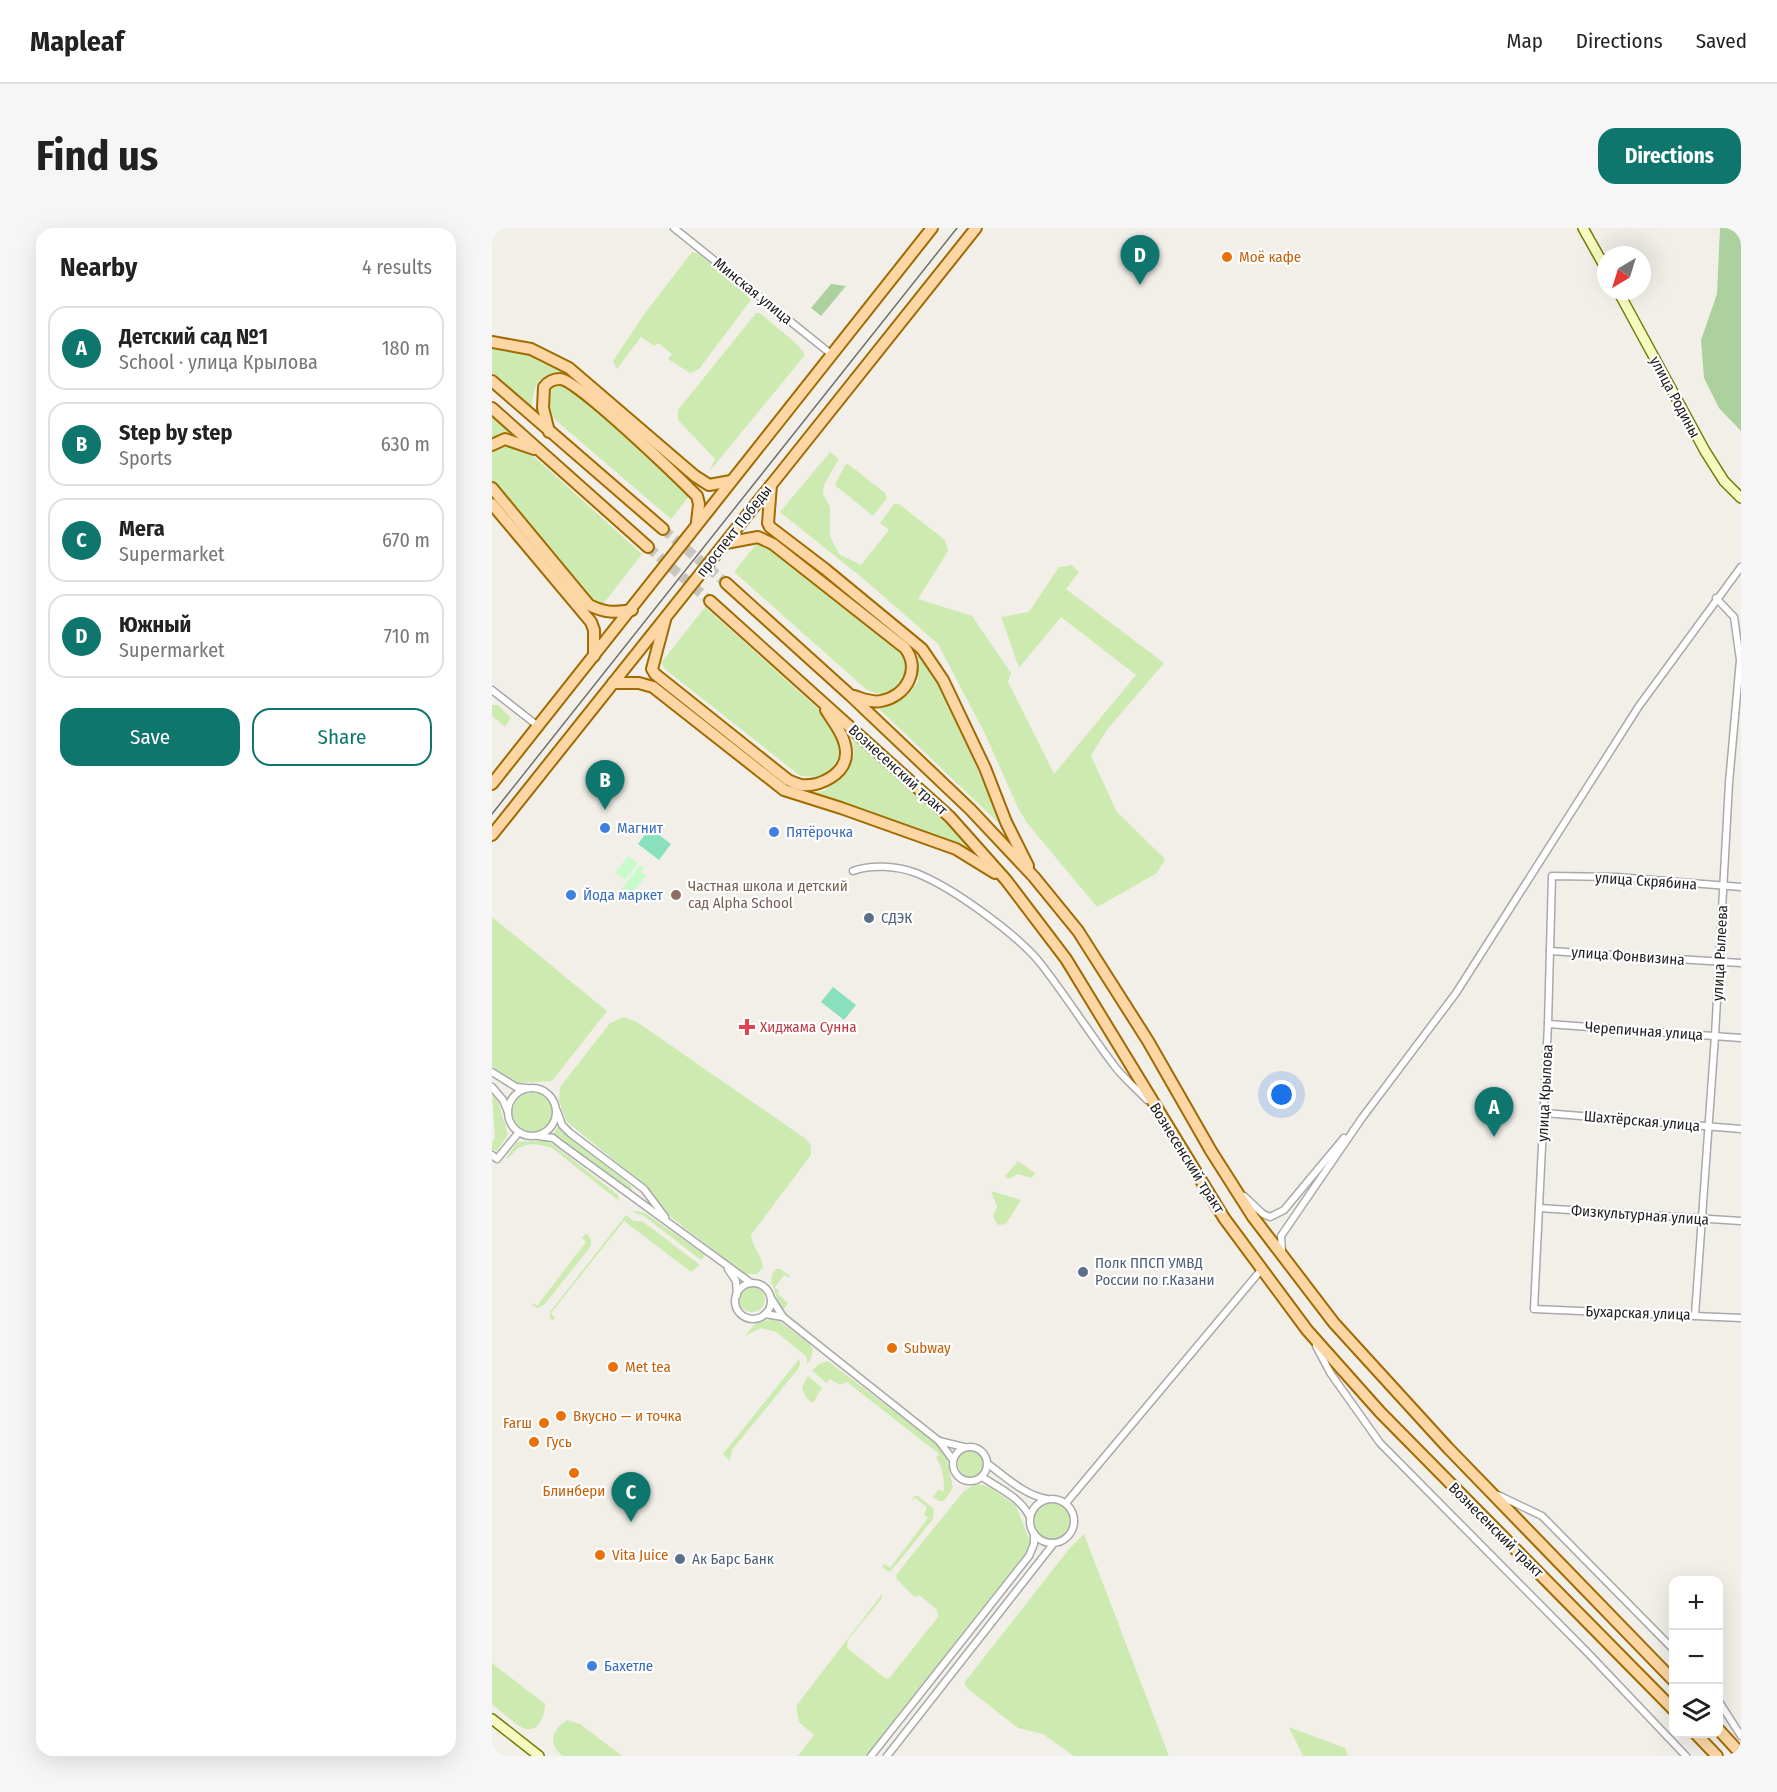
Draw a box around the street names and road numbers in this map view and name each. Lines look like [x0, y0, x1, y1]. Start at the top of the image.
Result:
street label: Минская улица [710, 254, 796, 328]
street label: улица Родины [1646, 353, 1704, 441]
street label: проспект Победы [692, 481, 776, 581]
street label: Вознесенский тракт [845, 721, 952, 820]
street label: улица Скрябина [1594, 868, 1698, 894]
street label: улица Рылеева [1709, 905, 1731, 1001]
street label: улица Фонвизина [1571, 943, 1685, 969]
street label: Черепичная улица [1584, 1018, 1704, 1044]
street label: улица Крылова [1533, 1044, 1557, 1142]
street label: Вознесенский тракт [1146, 1099, 1229, 1217]
street label: Шахтёрская улица [1583, 1107, 1701, 1135]
street label: Физкультурная улица [1570, 1201, 1710, 1229]
street label: Бухарская улица [1585, 1302, 1691, 1324]
street label: Вознесенский тракт [1445, 1479, 1548, 1582]

